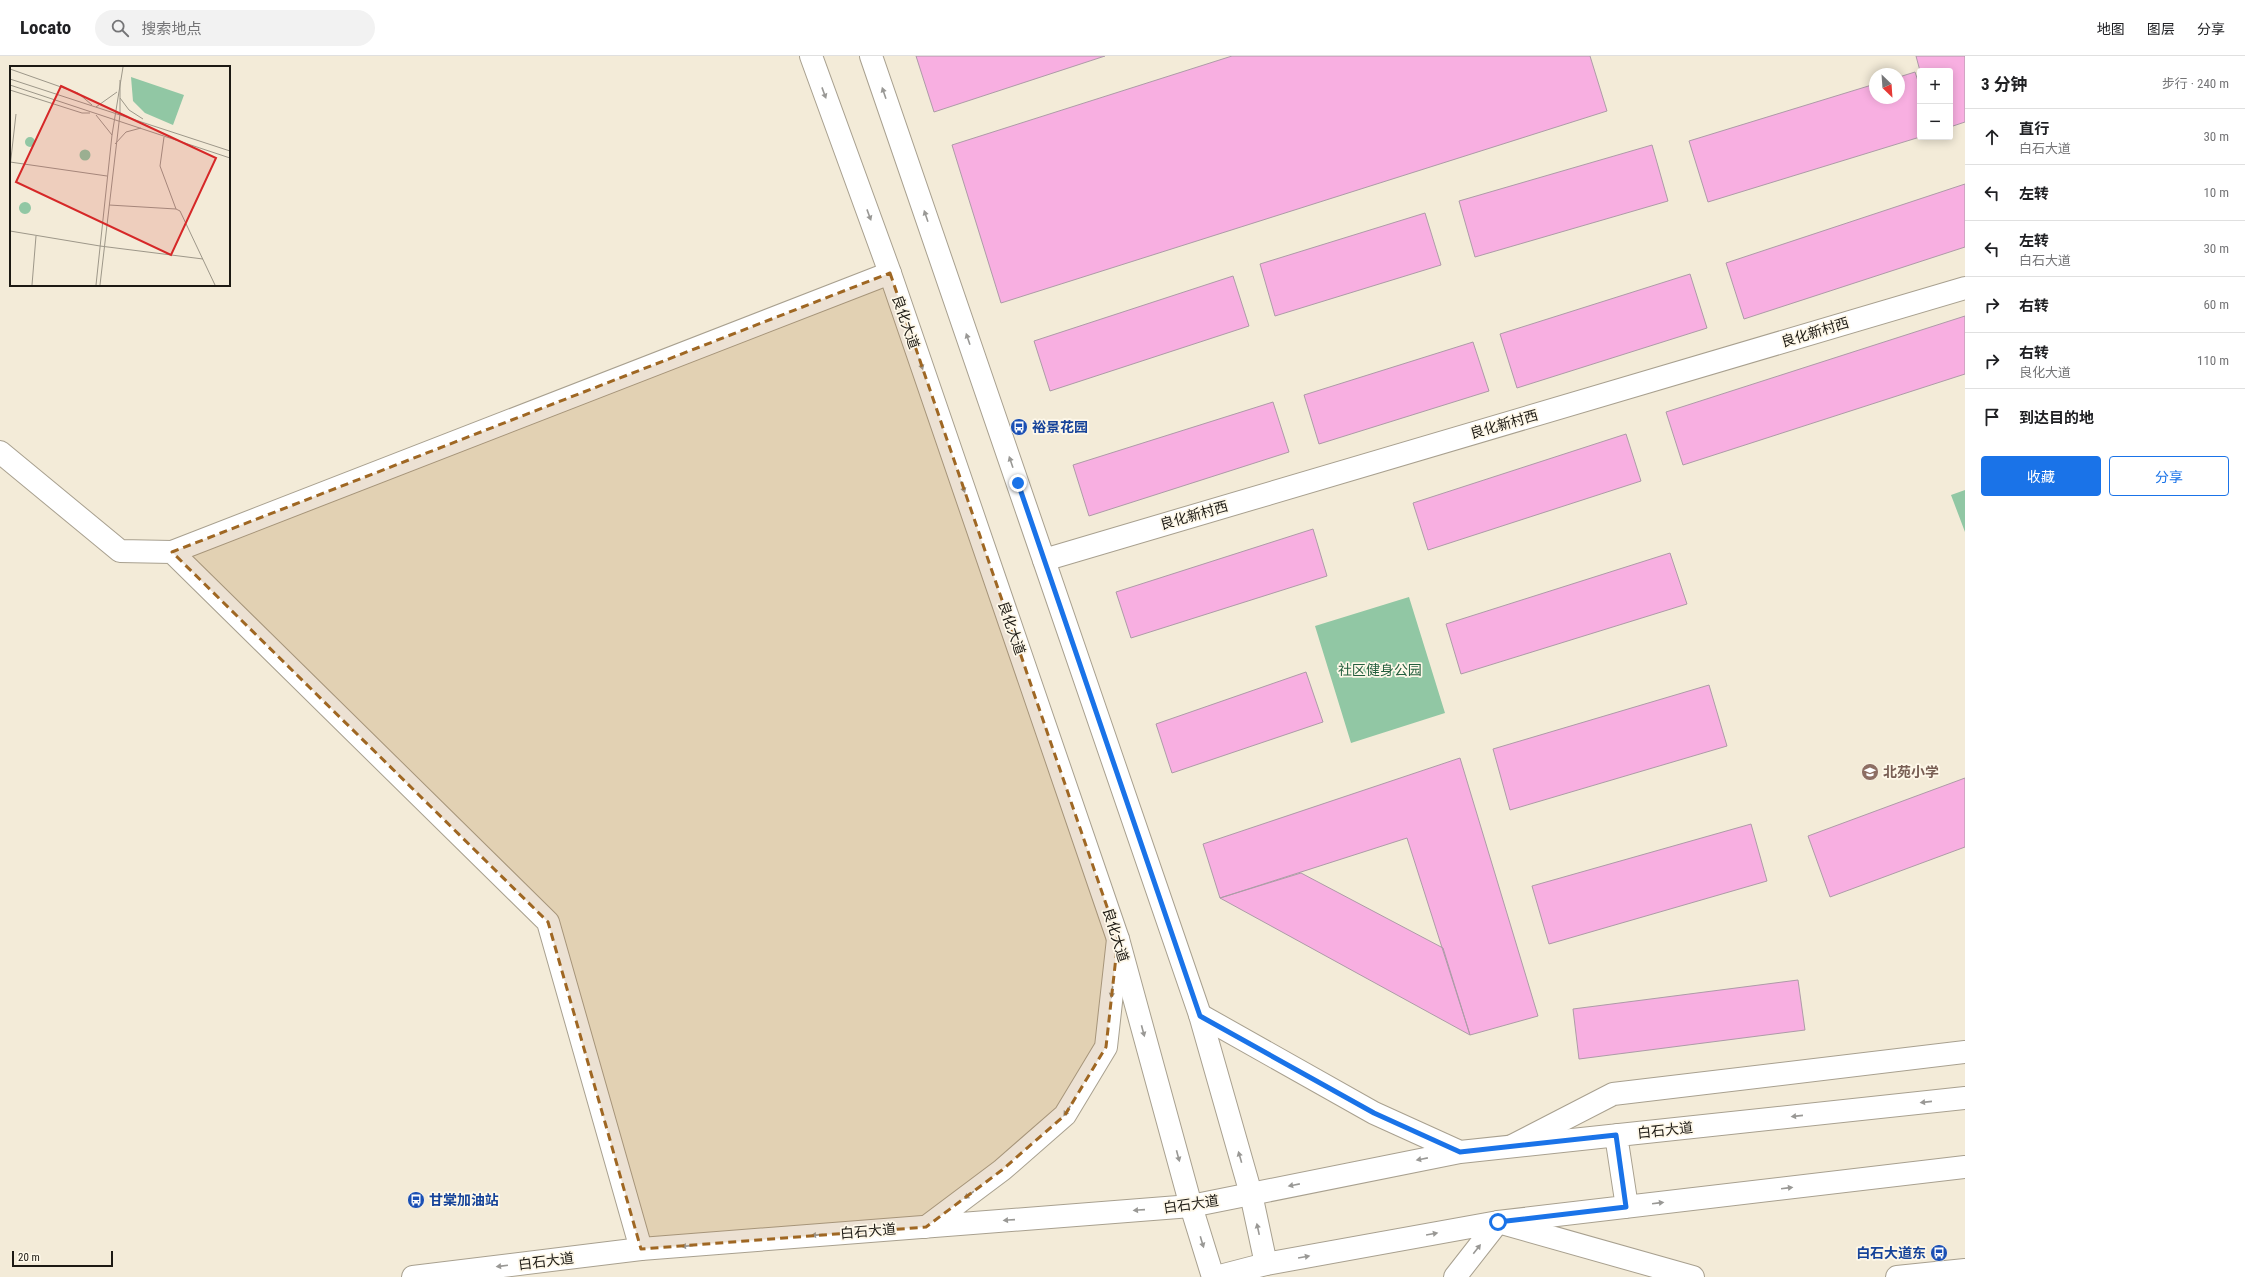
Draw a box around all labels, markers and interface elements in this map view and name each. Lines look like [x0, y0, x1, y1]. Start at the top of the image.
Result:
search box [95, 10, 375, 46]
text: Locato [20, 16, 71, 39]
icon: search [109, 17, 131, 39]
text: 搜索地点 [141, 20, 201, 38]
text: 地图 [2097, 21, 2125, 37]
text: 图层 [2147, 21, 2175, 37]
text: 分享 [2197, 21, 2225, 37]
inset map [10, 66, 230, 286]
north arrow [1869, 68, 1905, 104]
map controls [1917, 68, 1953, 140]
button: + [1917, 68, 1953, 104]
text: 3 分钟 [1981, 74, 2028, 94]
text: 步行 · 240 m [2162, 76, 2229, 91]
one-way arrow [822, 87, 828, 99]
one-way arrow [881, 87, 887, 99]
button: − [1917, 104, 1953, 140]
text: 直行 [2019, 120, 2049, 138]
icon: ahead [1981, 126, 2003, 148]
text: 30 m [2203, 129, 2229, 144]
text: 白石大道 [2019, 141, 2071, 156]
icon: left [1981, 182, 2003, 204]
text: 左转 [2019, 185, 2049, 203]
text: 10 m [2203, 185, 2229, 200]
one-way arrow [866, 209, 872, 221]
one-way arrow [923, 210, 929, 222]
text: 左转 [2019, 232, 2049, 250]
icon: left [1981, 238, 2003, 260]
text: 30 m [2203, 241, 2229, 256]
text: 白石大道 [2019, 253, 2071, 268]
street label: 良化大道 [889, 293, 923, 351]
icon: right [1981, 294, 2003, 316]
text: 右转 [2019, 297, 2049, 315]
text: 60 m [2203, 297, 2229, 312]
street label: 良化新村西 [1779, 314, 1851, 350]
one-way arrow [965, 333, 971, 345]
text: 右转 [2019, 344, 2049, 362]
icon: right [1981, 350, 2003, 372]
text: 110 m [2197, 353, 2229, 368]
one-way arrow [918, 358, 924, 370]
text: 良化大道 [2019, 365, 2071, 380]
icon: arrive [1981, 406, 2003, 428]
street label: 良化新村西 [1468, 407, 1540, 441]
text: 到达目的地 [2019, 409, 2094, 427]
bus stop icon: 裕景花园 [1009, 417, 1029, 437]
place label: 裕景花园 [1032, 419, 1088, 435]
one-way arrow [1007, 455, 1013, 467]
button: 收藏 [1981, 456, 2101, 496]
button: 分享 [2109, 456, 2229, 496]
route end [1009, 474, 1027, 492]
one-way arrow [961, 481, 967, 493]
street label: 良化新村西 [1158, 498, 1230, 532]
street label: 良化大道 [995, 599, 1029, 657]
park label: 社区健身公园 [1338, 662, 1422, 678]
school or university icon: 北苑小学 [1860, 762, 1880, 782]
place label: 北苑小学 [1883, 764, 1939, 780]
street label: 良化大道 [1100, 906, 1132, 964]
one-way arrow [1109, 986, 1115, 998]
one-way arrow [1140, 1025, 1146, 1037]
one-way arrow [1920, 1099, 1932, 1105]
one-way arrow [1063, 1105, 1071, 1116]
one-way arrow [1791, 1113, 1803, 1119]
street label: 白石大道 [1636, 1119, 1694, 1141]
one-way arrow [1175, 1150, 1181, 1163]
one-way arrow [1237, 1150, 1243, 1162]
one-way arrow [1415, 1157, 1428, 1163]
one-way arrow [1288, 1183, 1300, 1189]
one-way arrow [1781, 1185, 1793, 1191]
bus stop icon: 甘棠加油站 [406, 1190, 426, 1210]
one-way arrow [963, 1191, 974, 1199]
place label: 甘棠加油站 [429, 1192, 499, 1208]
street label: 白石大道 [1162, 1192, 1220, 1216]
one-way arrow [1652, 1200, 1664, 1206]
one-way arrow [1133, 1207, 1145, 1214]
route start [1489, 1213, 1507, 1231]
one-way arrow [1003, 1217, 1015, 1224]
street label: 白石大道 [839, 1221, 897, 1241]
one-way arrow [1255, 1223, 1261, 1235]
one-way arrow [1426, 1231, 1438, 1237]
one-way arrow [811, 1232, 823, 1239]
one-way arrow [1199, 1236, 1205, 1248]
one-way arrow [681, 1242, 693, 1249]
bus stop icon: 白石大道东 [1929, 1243, 1949, 1263]
one-way arrow [1472, 1244, 1481, 1255]
place label: 白石大道东 [1856, 1245, 1926, 1261]
scale bar [12, 1249, 113, 1268]
street label: 白石大道 [517, 1250, 575, 1272]
text: 20 m [18, 1251, 40, 1264]
one-way arrow [1298, 1254, 1310, 1260]
one-way arrow [496, 1263, 509, 1269]

